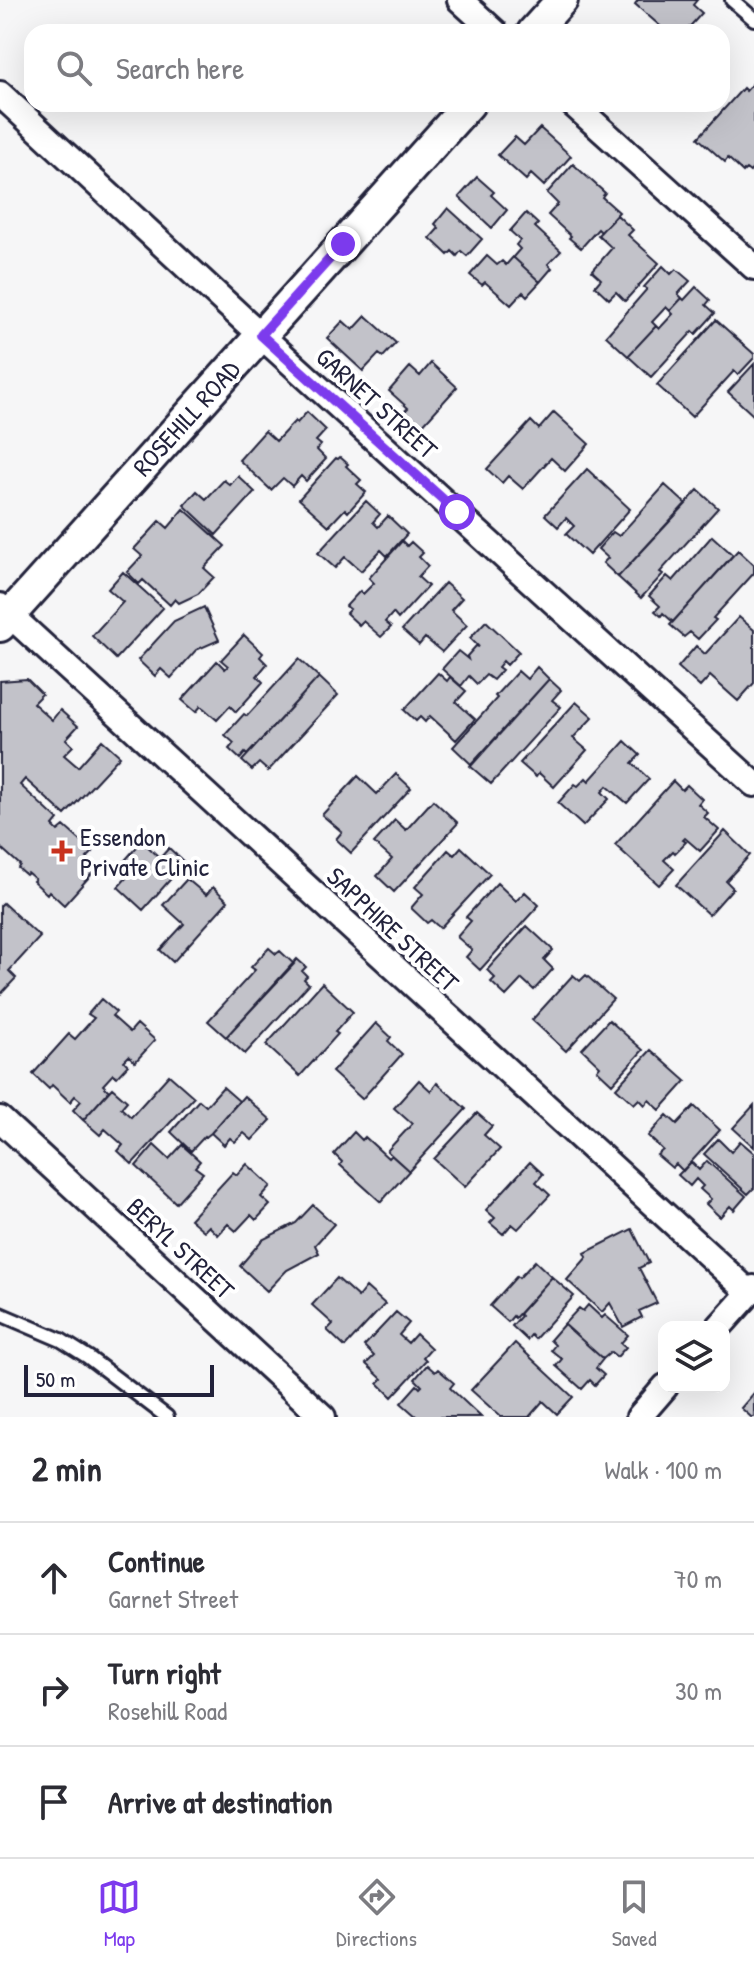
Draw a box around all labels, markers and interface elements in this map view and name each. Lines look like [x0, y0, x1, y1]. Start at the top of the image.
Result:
search box [24, 24, 730, 112]
icon: search [52, 46, 96, 90]
text: Search here [116, 48, 244, 88]
route end [325, 226, 361, 262]
street label: GARNET STREET [309, 339, 446, 467]
street label: ROSEHILL ROAD [125, 352, 248, 483]
route start [439, 494, 475, 530]
place label: Essendon Private Clinic [80, 819, 209, 884]
marker: Essendon Private Clinic [51, 840, 73, 862]
street label: SAPPHIRE STREET [320, 859, 467, 1000]
street label: BERYL STREET [120, 1189, 243, 1307]
map controls [658, 1321, 730, 1393]
button: layers [658, 1321, 730, 1393]
scale bar [24, 1361, 214, 1397]
text: 50 m [36, 1364, 75, 1394]
text: 2 min [32, 1446, 102, 1492]
text: Walk · 100 m [605, 1452, 722, 1487]
text: Continue [108, 1541, 205, 1581]
icon: ahead [32, 1556, 76, 1600]
text: 70 m [674, 1561, 722, 1596]
text: Garnet Street [108, 1581, 238, 1616]
text: Turn right [108, 1653, 221, 1693]
icon: right [32, 1668, 76, 1712]
text: 30 m [675, 1673, 722, 1708]
text: Rosehill Road [108, 1693, 227, 1728]
icon: arrive [32, 1780, 76, 1824]
text: Arrive at destination [108, 1782, 333, 1822]
tab: Map [97, 1875, 141, 1953]
tab: Directions [336, 1875, 417, 1953]
tab: Saved [612, 1875, 657, 1953]

